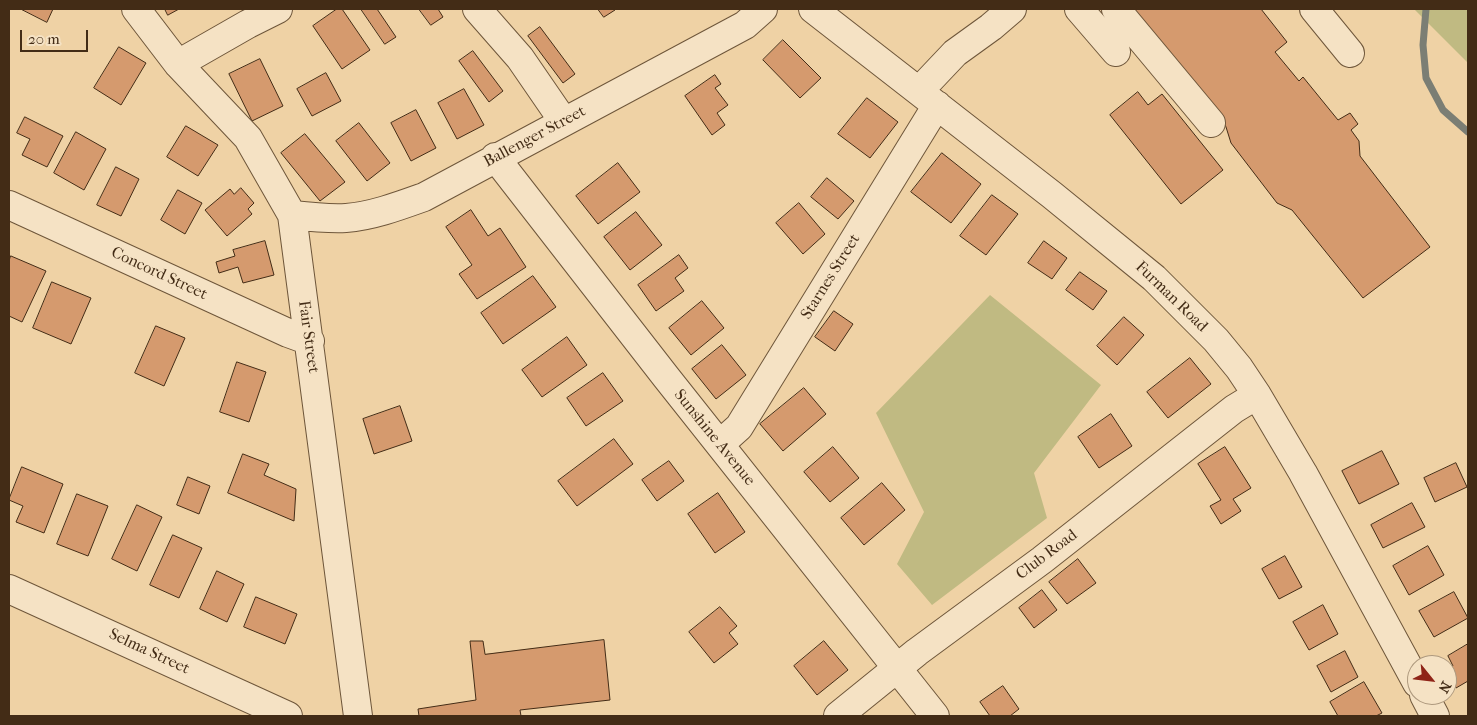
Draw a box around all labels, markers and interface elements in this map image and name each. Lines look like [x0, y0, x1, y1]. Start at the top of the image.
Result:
scale bar [22, 20, 90, 52]
text: 20 m [28, 30, 60, 48]
street label: Ballenger Street [481, 102, 589, 172]
street label: Starnes Street [797, 231, 865, 323]
street label: Concord Street [108, 243, 210, 305]
street label: Furman Road [1131, 258, 1211, 336]
street label: Fair Street [293, 299, 323, 375]
street label: Sunshine Avenue [669, 386, 759, 490]
street label: Club Road [1013, 526, 1081, 584]
street label: Selma Street [106, 625, 192, 679]
north arrow [1407, 655, 1457, 705]
text: N [1435, 678, 1455, 696]

